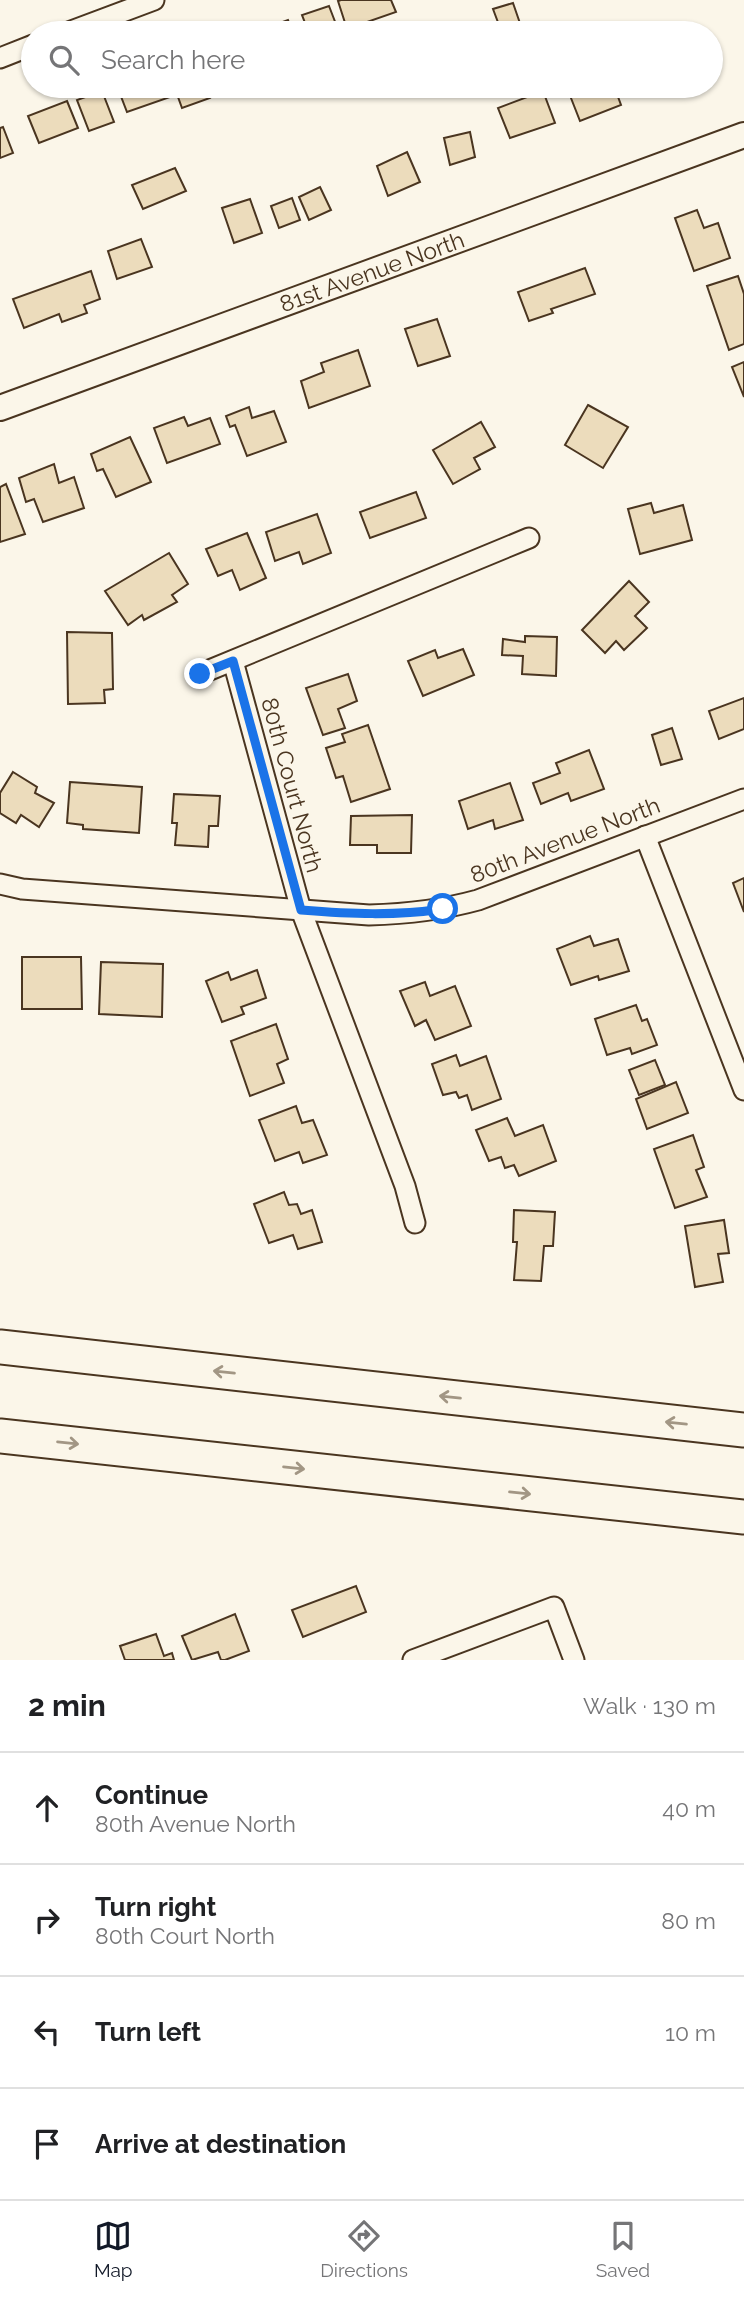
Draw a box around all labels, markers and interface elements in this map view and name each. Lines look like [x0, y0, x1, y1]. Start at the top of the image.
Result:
search box [21, 21, 723, 98]
icon: search [45, 41, 83, 79]
text: Search here [101, 45, 245, 75]
street label: 81st Avenue North [276, 226, 468, 317]
route end [184, 658, 215, 689]
street label: 80th Court North [256, 694, 329, 875]
street label: 80th Avenue North [466, 791, 663, 888]
route start [427, 893, 458, 924]
one-way arrow [213, 1366, 236, 1379]
one-way arrow [439, 1391, 462, 1404]
one-way arrow [665, 1416, 688, 1429]
one-way arrow [56, 1437, 79, 1450]
one-way arrow [282, 1462, 305, 1475]
one-way arrow [508, 1487, 531, 1500]
text: 2 min [28, 1688, 106, 1723]
text: Walk · 130 m [583, 1692, 716, 1719]
text: Continue [95, 1780, 208, 1810]
icon: ahead [28, 1789, 66, 1827]
text: 40 m [662, 1795, 716, 1822]
text: 80th Avenue North [95, 1810, 296, 1837]
text: Turn right [95, 1892, 216, 1922]
icon: right [28, 1901, 66, 1939]
text: 80 m [661, 1907, 716, 1934]
text: 80th Court North [95, 1922, 275, 1949]
icon: left [28, 2013, 66, 2051]
text: Turn left [95, 2017, 201, 2047]
text: 10 m [665, 2019, 716, 2046]
icon: arrive [28, 2125, 66, 2163]
text: Arrive at destination [95, 2129, 346, 2159]
tab: Map [94, 2217, 133, 2281]
tab: Directions [320, 2217, 408, 2281]
tab: Saved [596, 2217, 650, 2281]

